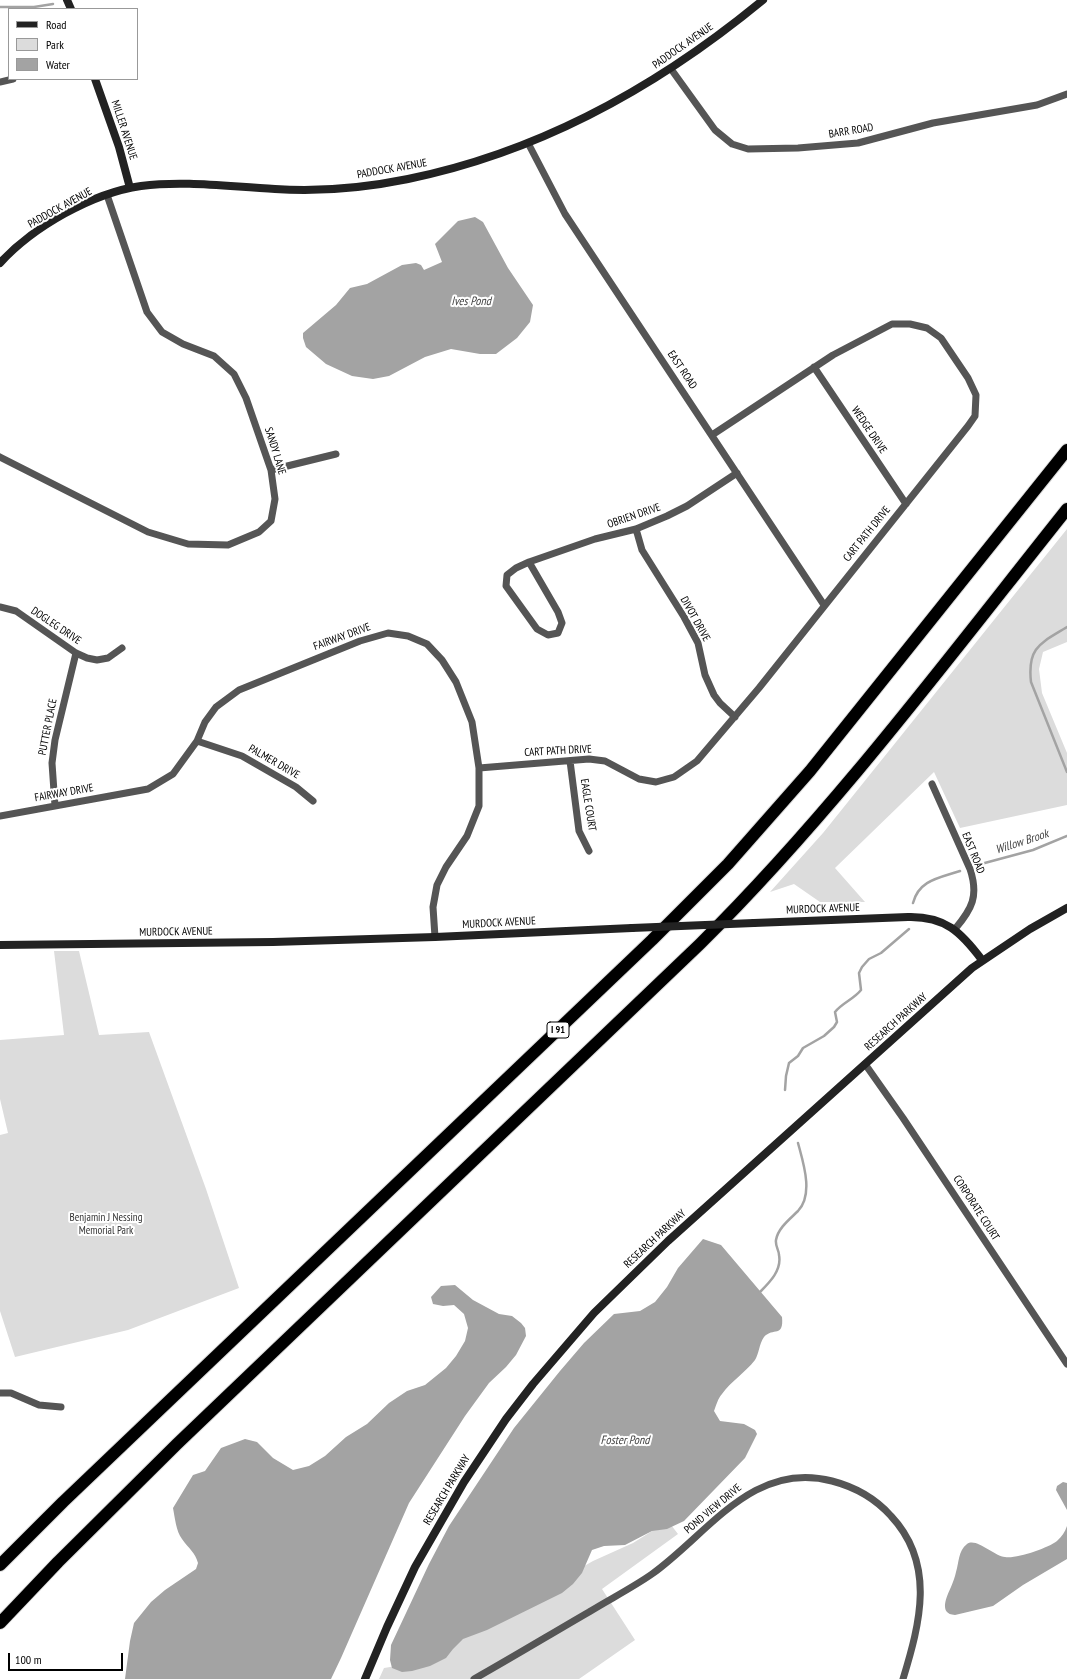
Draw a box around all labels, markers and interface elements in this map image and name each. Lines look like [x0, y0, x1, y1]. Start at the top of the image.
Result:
legend [8, 8, 138, 80]
text: Road [46, 17, 66, 32]
street label: PADDOCK AVENUE [650, 20, 716, 72]
text: Park [46, 37, 64, 52]
text: Water [46, 57, 70, 72]
street label: MILLER AVENUE [108, 98, 140, 162]
street label: BARR ROAD [828, 121, 874, 141]
street label: PADDOCK AVENUE [356, 156, 428, 182]
street label: PADDOCK AVENUE [26, 185, 94, 231]
water label: Ives Pond [451, 295, 491, 309]
street label: EAST ROAD [664, 348, 700, 392]
street label: WEDGE DRIVE [848, 404, 890, 456]
street label: SANDY LANE [262, 426, 288, 476]
street label: OBRIEN DRIVE [606, 501, 662, 531]
street label: CART PATH DRIVE [841, 504, 893, 564]
street label: DIVOT DRIVE [677, 594, 713, 644]
street label: DOGLEG DRIVE [28, 604, 84, 648]
street label: FAIRWAY DRIVE [312, 621, 372, 653]
street label: PUTTER PLACE [36, 698, 60, 756]
street label: PALMER DRIVE [246, 742, 302, 782]
street label: CART PATH DRIVE [524, 743, 592, 759]
street label: EAGLE COURT [577, 778, 599, 832]
street label: FAIRWAY DRIVE [33, 781, 95, 805]
water label: Willow Brook [994, 827, 1050, 857]
street label: EAST ROAD [959, 830, 987, 876]
street label: MURDOCK AVENUE [786, 901, 860, 917]
street label: MURDOCK AVENUE [462, 914, 536, 932]
street label: MURDOCK AVENUE [139, 925, 213, 939]
street label: RESEARCH PARKWAY [862, 990, 930, 1054]
road number: I 91 [547, 1022, 569, 1038]
street label: CORPORATE COURT [950, 1173, 1002, 1243]
street label: RESEARCH PARKWAY [621, 1207, 689, 1271]
park label: Benjamin J Nessing Memorial Park [70, 1211, 142, 1237]
water label: Foster Pond [601, 1434, 649, 1448]
street label: RESEARCH PARKWAY [421, 1452, 473, 1528]
street label: POND VIEW DRIVE [682, 1481, 744, 1537]
scale bar [10, 1645, 125, 1671]
text: 100 m [15, 1652, 42, 1667]

